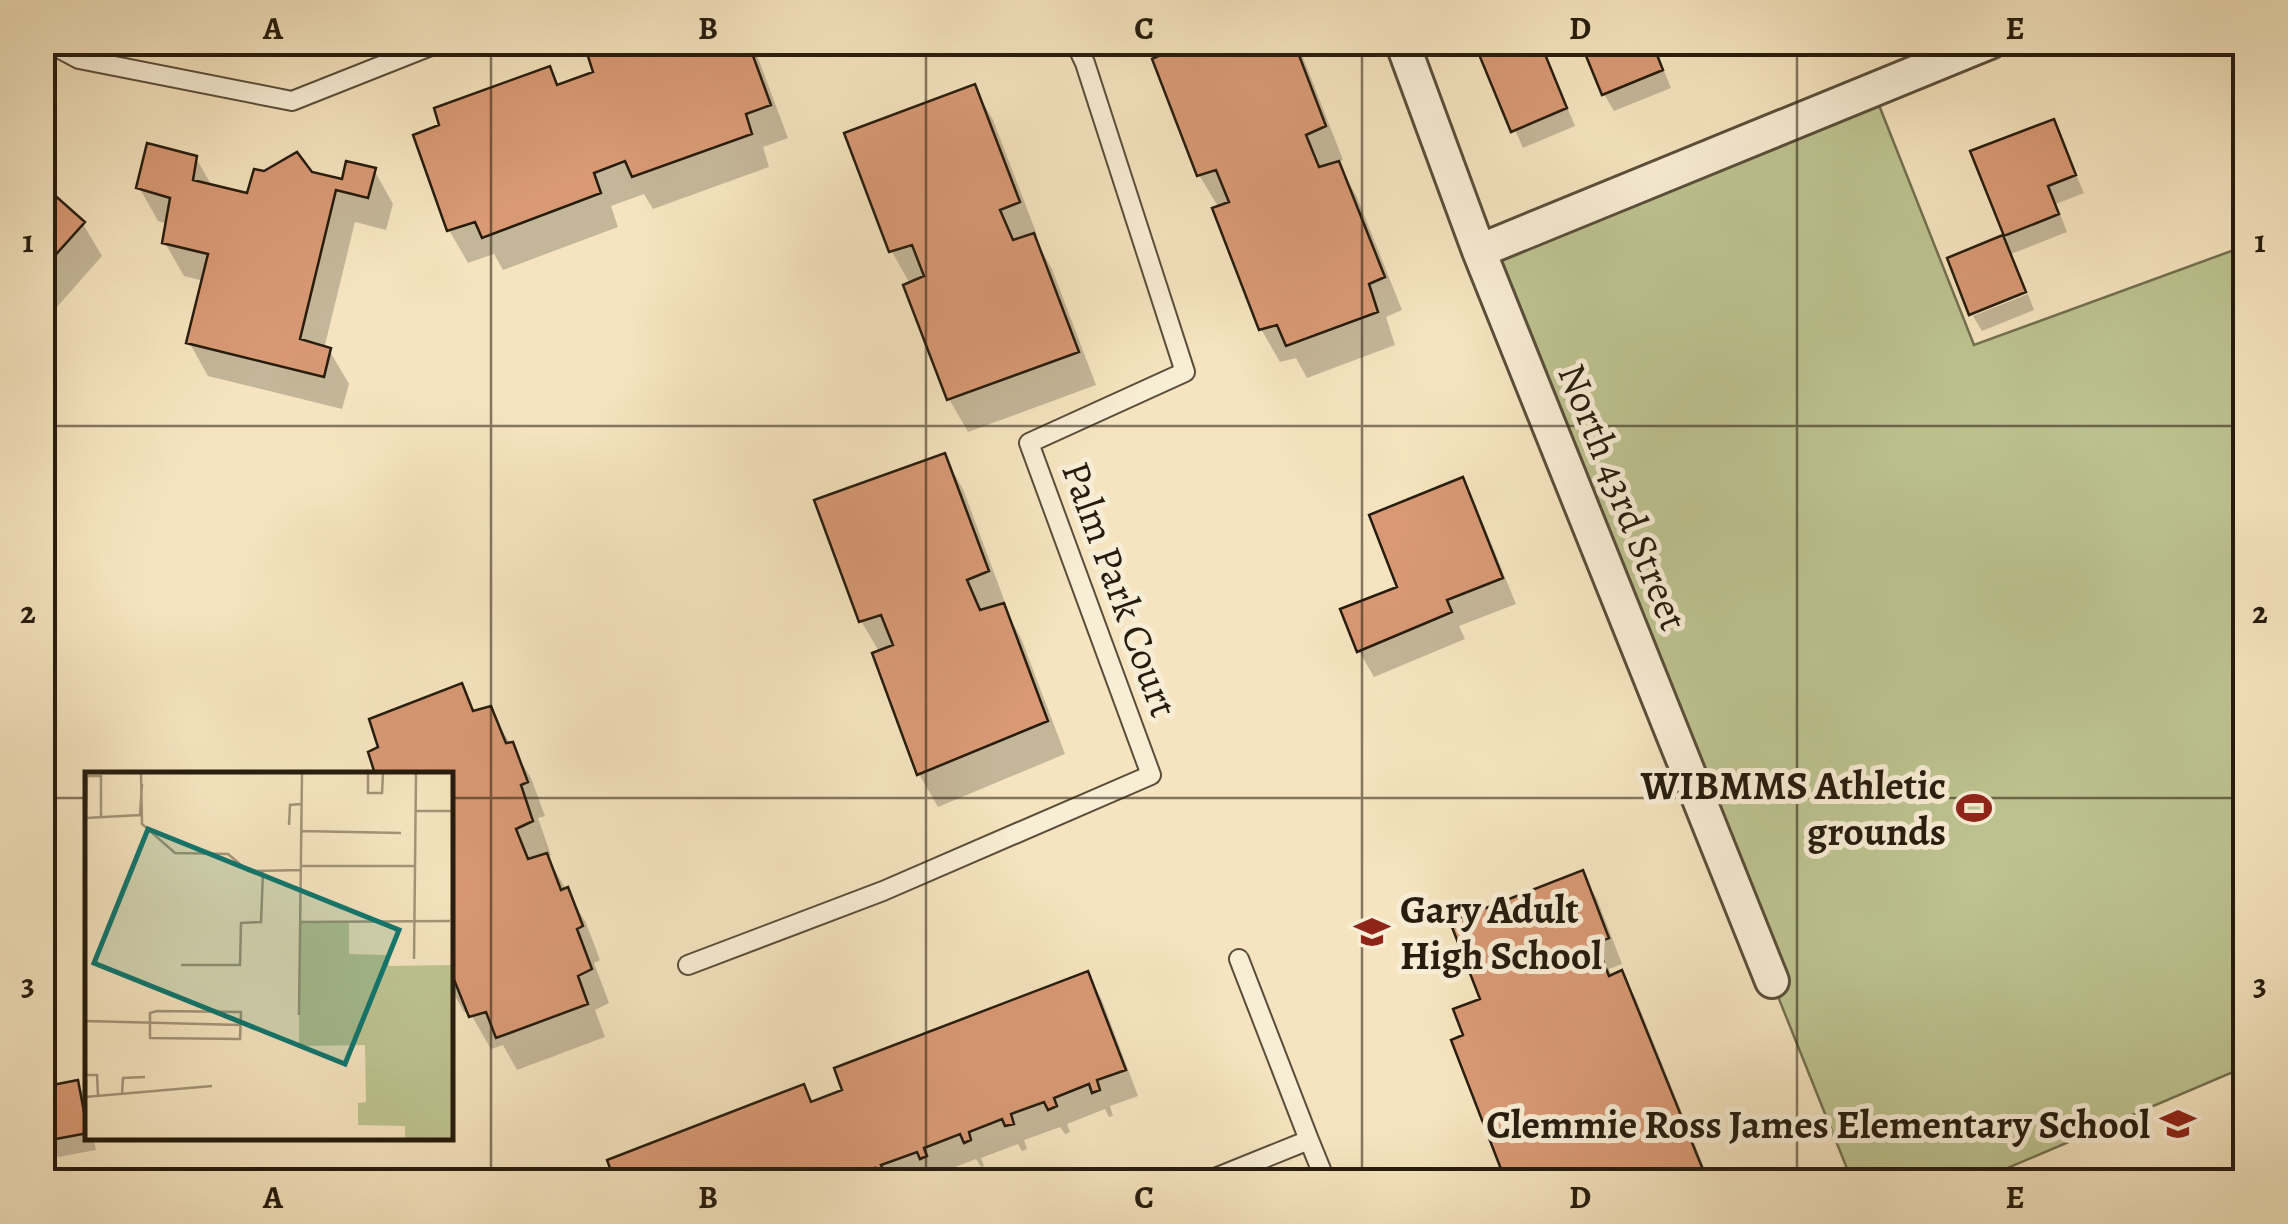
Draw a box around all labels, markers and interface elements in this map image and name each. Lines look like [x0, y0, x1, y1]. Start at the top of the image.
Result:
text: A [262, 6, 284, 50]
text: B [698, 6, 718, 50]
text: C [1134, 6, 1154, 50]
text: D [1569, 6, 1591, 50]
text: E [2005, 6, 2025, 50]
text: 1 [22, 219, 34, 263]
text: 1 [2254, 219, 2266, 263]
street label: North 43rd Street [1544, 355, 1702, 639]
street label: Palm Park Court [1048, 454, 1192, 724]
text: 2 [20, 590, 36, 634]
text: 2 [2252, 590, 2268, 634]
place label: WIBMMS Athletic grounds [1640, 758, 1946, 859]
inset map [85, 772, 452, 1139]
sports icon: WIBMMS Athletic grounds [1955, 789, 1993, 827]
place label: Gary Adult High School [1400, 882, 1602, 983]
school or university icon: Gary Adult High School [1353, 913, 1391, 951]
text: 3 [21, 962, 35, 1006]
text: 3 [2253, 962, 2267, 1006]
place label: Clemmie Ross James Elementary School [1486, 1097, 2150, 1152]
school or university icon: Clemmie Ross James Elementary School [2159, 1105, 2197, 1143]
text: A [262, 1175, 284, 1219]
text: B [698, 1175, 718, 1219]
text: C [1134, 1175, 1154, 1219]
text: D [1569, 1175, 1591, 1219]
text: E [2005, 1175, 2025, 1219]

